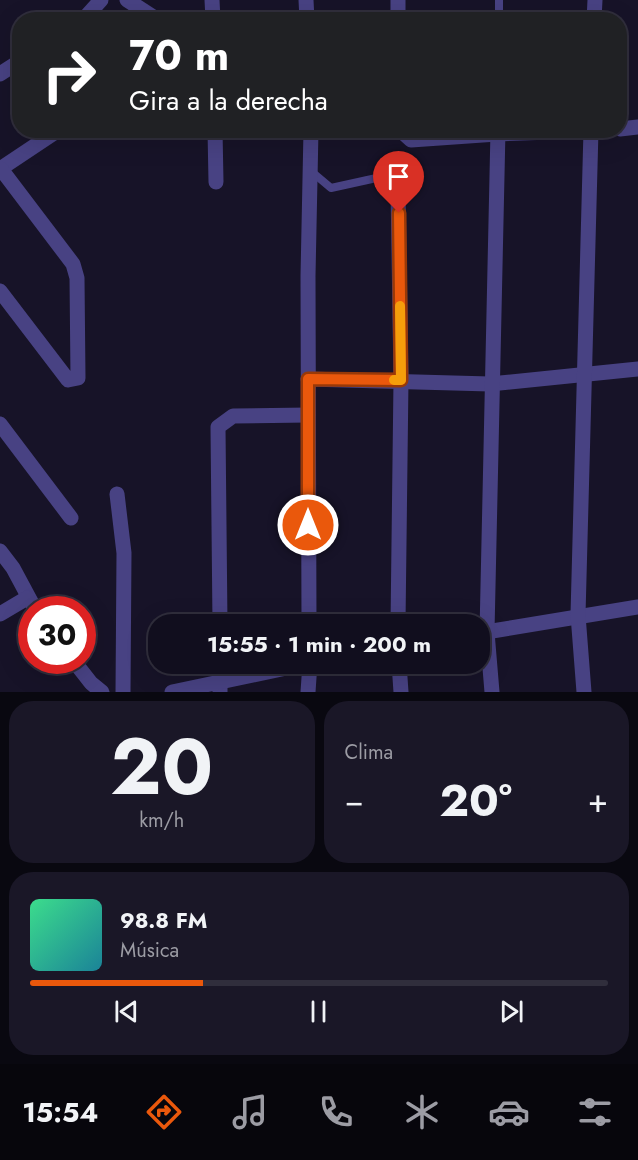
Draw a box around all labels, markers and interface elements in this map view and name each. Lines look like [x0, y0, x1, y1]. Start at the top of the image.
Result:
text: 70 m [129, 25, 229, 86]
icon: right [30, 36, 108, 114]
text: Gira a la derecha [129, 81, 328, 120]
pin [373, 151, 424, 213]
icon: arrive [382, 160, 415, 193]
position arrow [276, 493, 340, 557]
speed limit sign: 30 [18, 596, 96, 674]
text: 15:55 · 1 min · 200 m [207, 628, 431, 660]
text: 20 [110, 711, 213, 823]
text: Clima [345, 738, 393, 767]
text: 20° [440, 768, 512, 833]
text: − [345, 777, 364, 824]
text: + [588, 777, 608, 824]
text: km/h [139, 806, 184, 835]
text: 98.8 FM [120, 904, 207, 936]
text: Música [120, 936, 179, 965]
icon: previous [110, 995, 143, 1028]
icon: pause [302, 995, 335, 1028]
icon: next [495, 995, 528, 1028]
icon: directions [143, 1091, 185, 1133]
icon: music [229, 1091, 271, 1133]
icon: phone [315, 1091, 357, 1133]
icon: climate [401, 1091, 443, 1133]
icon: car [488, 1091, 530, 1133]
icon: filters [574, 1091, 616, 1133]
text: 15:54 [22, 1093, 98, 1132]

